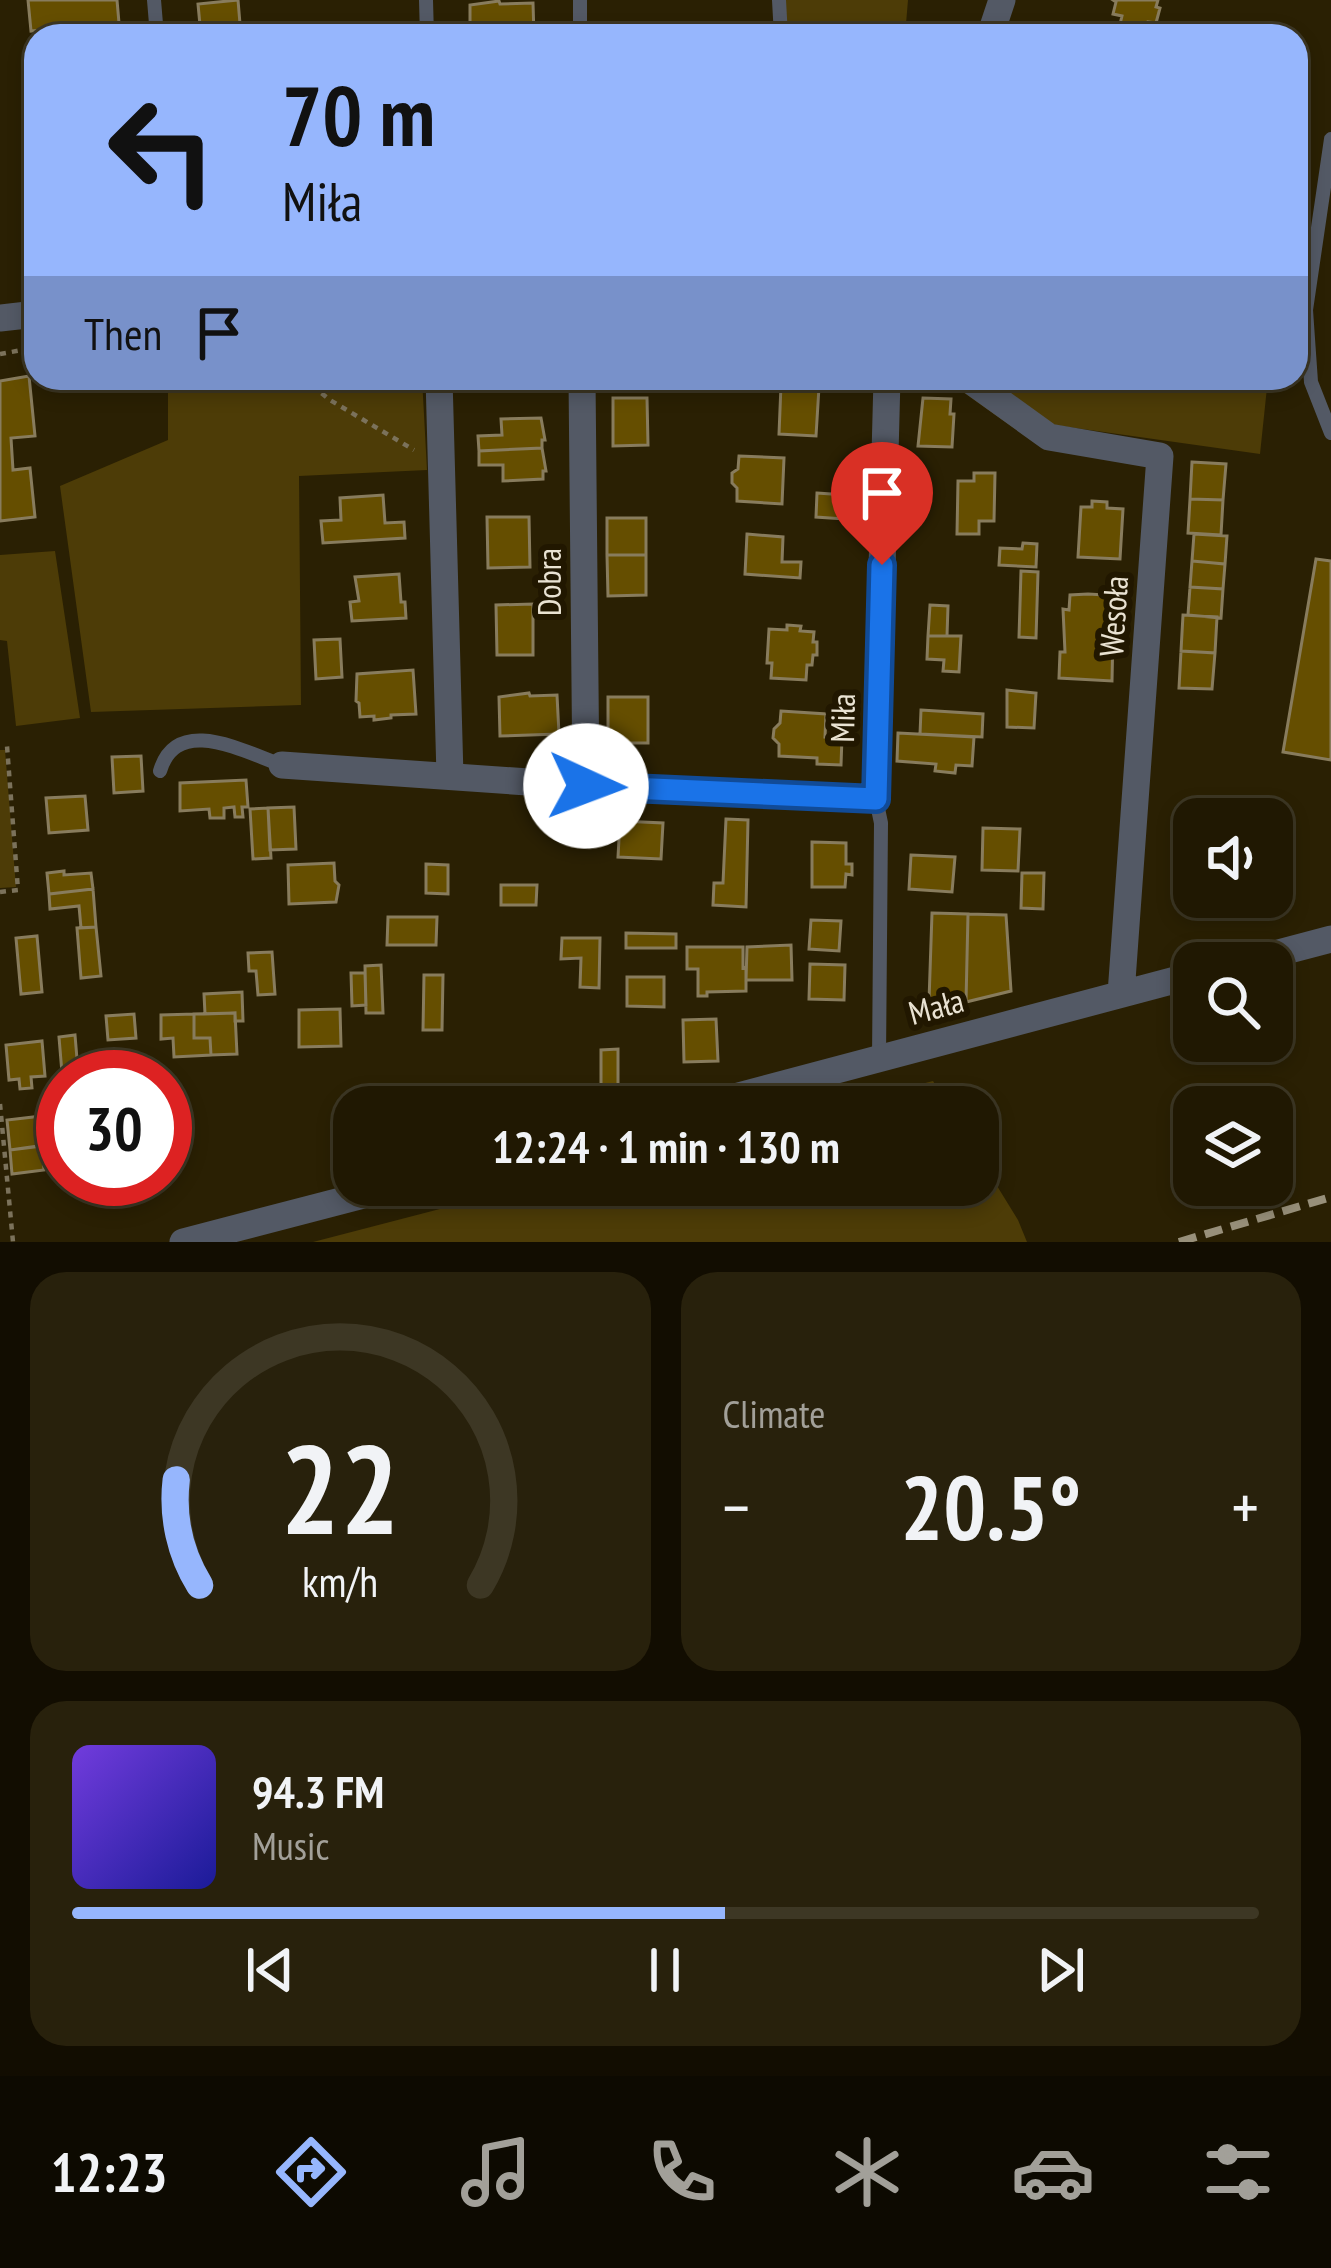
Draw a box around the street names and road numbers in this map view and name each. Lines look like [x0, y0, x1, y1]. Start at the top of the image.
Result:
street label: Dobra [527, 548, 570, 616]
street label: Wesoła [1089, 574, 1137, 658]
street label: Miła [820, 693, 864, 743]
street label: Mała [904, 978, 968, 1034]

